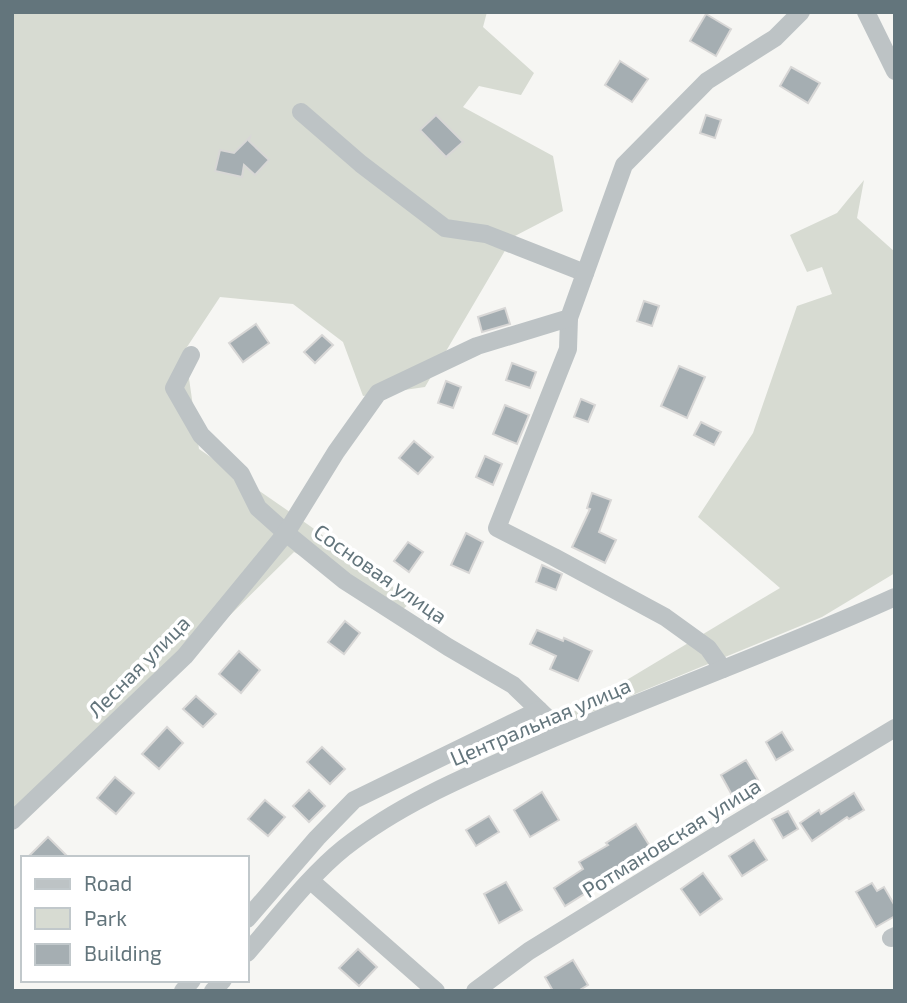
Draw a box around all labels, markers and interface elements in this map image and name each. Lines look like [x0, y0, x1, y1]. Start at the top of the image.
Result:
street label: Сосновая улица [309, 518, 452, 629]
street label: Лесная улица [82, 610, 195, 723]
street label: Центральная улица [446, 672, 634, 771]
street label: Ротмановская улица [577, 772, 765, 903]
legend [21, 856, 248, 982]
text: Road [84, 870, 132, 895]
text: Park [84, 905, 127, 930]
text: Building [84, 940, 162, 965]

